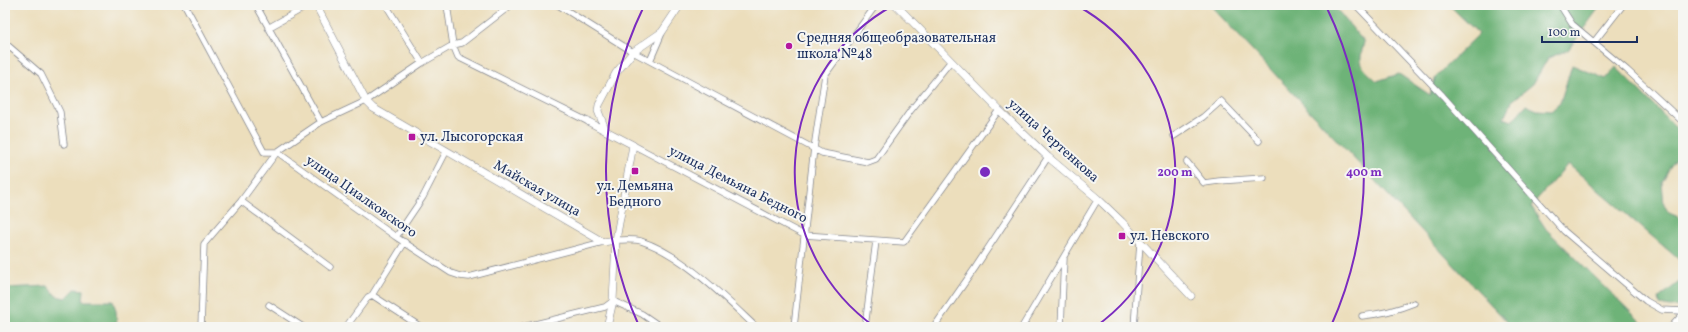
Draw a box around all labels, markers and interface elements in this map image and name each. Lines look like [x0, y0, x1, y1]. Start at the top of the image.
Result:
scale bar [1542, 18, 1637, 44]
text: 100 m [1548, 25, 1581, 41]
place label: Средняя общеобразовательная школа №48 [797, 29, 996, 64]
marker: Средняя общеобразовательная школа №48 [784, 41, 794, 51]
street label: улица Чертенкова [1003, 95, 1103, 187]
place label: ул. Лысогорская [420, 128, 523, 147]
marker: ул. Лысогорская [407, 132, 417, 142]
street label: улица Демьяна Бедного [665, 142, 811, 228]
street label: улица Циалковского [301, 151, 421, 243]
street label: Майская улица [490, 156, 584, 222]
centre of rings [978, 165, 992, 179]
text: 200 m [1157, 165, 1193, 181]
text: 400 m [1346, 165, 1382, 181]
marker: ул. Демьяна Бедного [630, 166, 640, 176]
place label: ул. Демьяна Бедного [596, 177, 674, 212]
place label: ул. Невского [1130, 227, 1210, 246]
marker: ул. Невского [1117, 231, 1127, 241]

